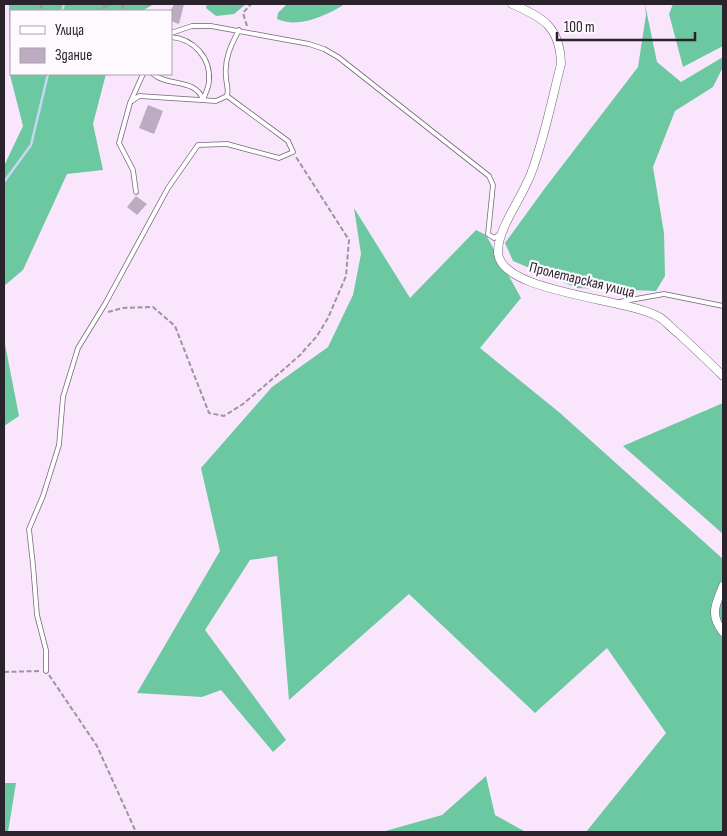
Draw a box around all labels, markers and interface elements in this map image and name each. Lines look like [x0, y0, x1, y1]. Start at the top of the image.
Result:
legend [10, 10, 172, 75]
scale bar [557, 10, 694, 42]
text: 100 m [564, 18, 595, 37]
text: Улица [55, 21, 84, 40]
text: Здание [55, 46, 92, 65]
street label: Пролетарская улица [527, 258, 637, 302]

